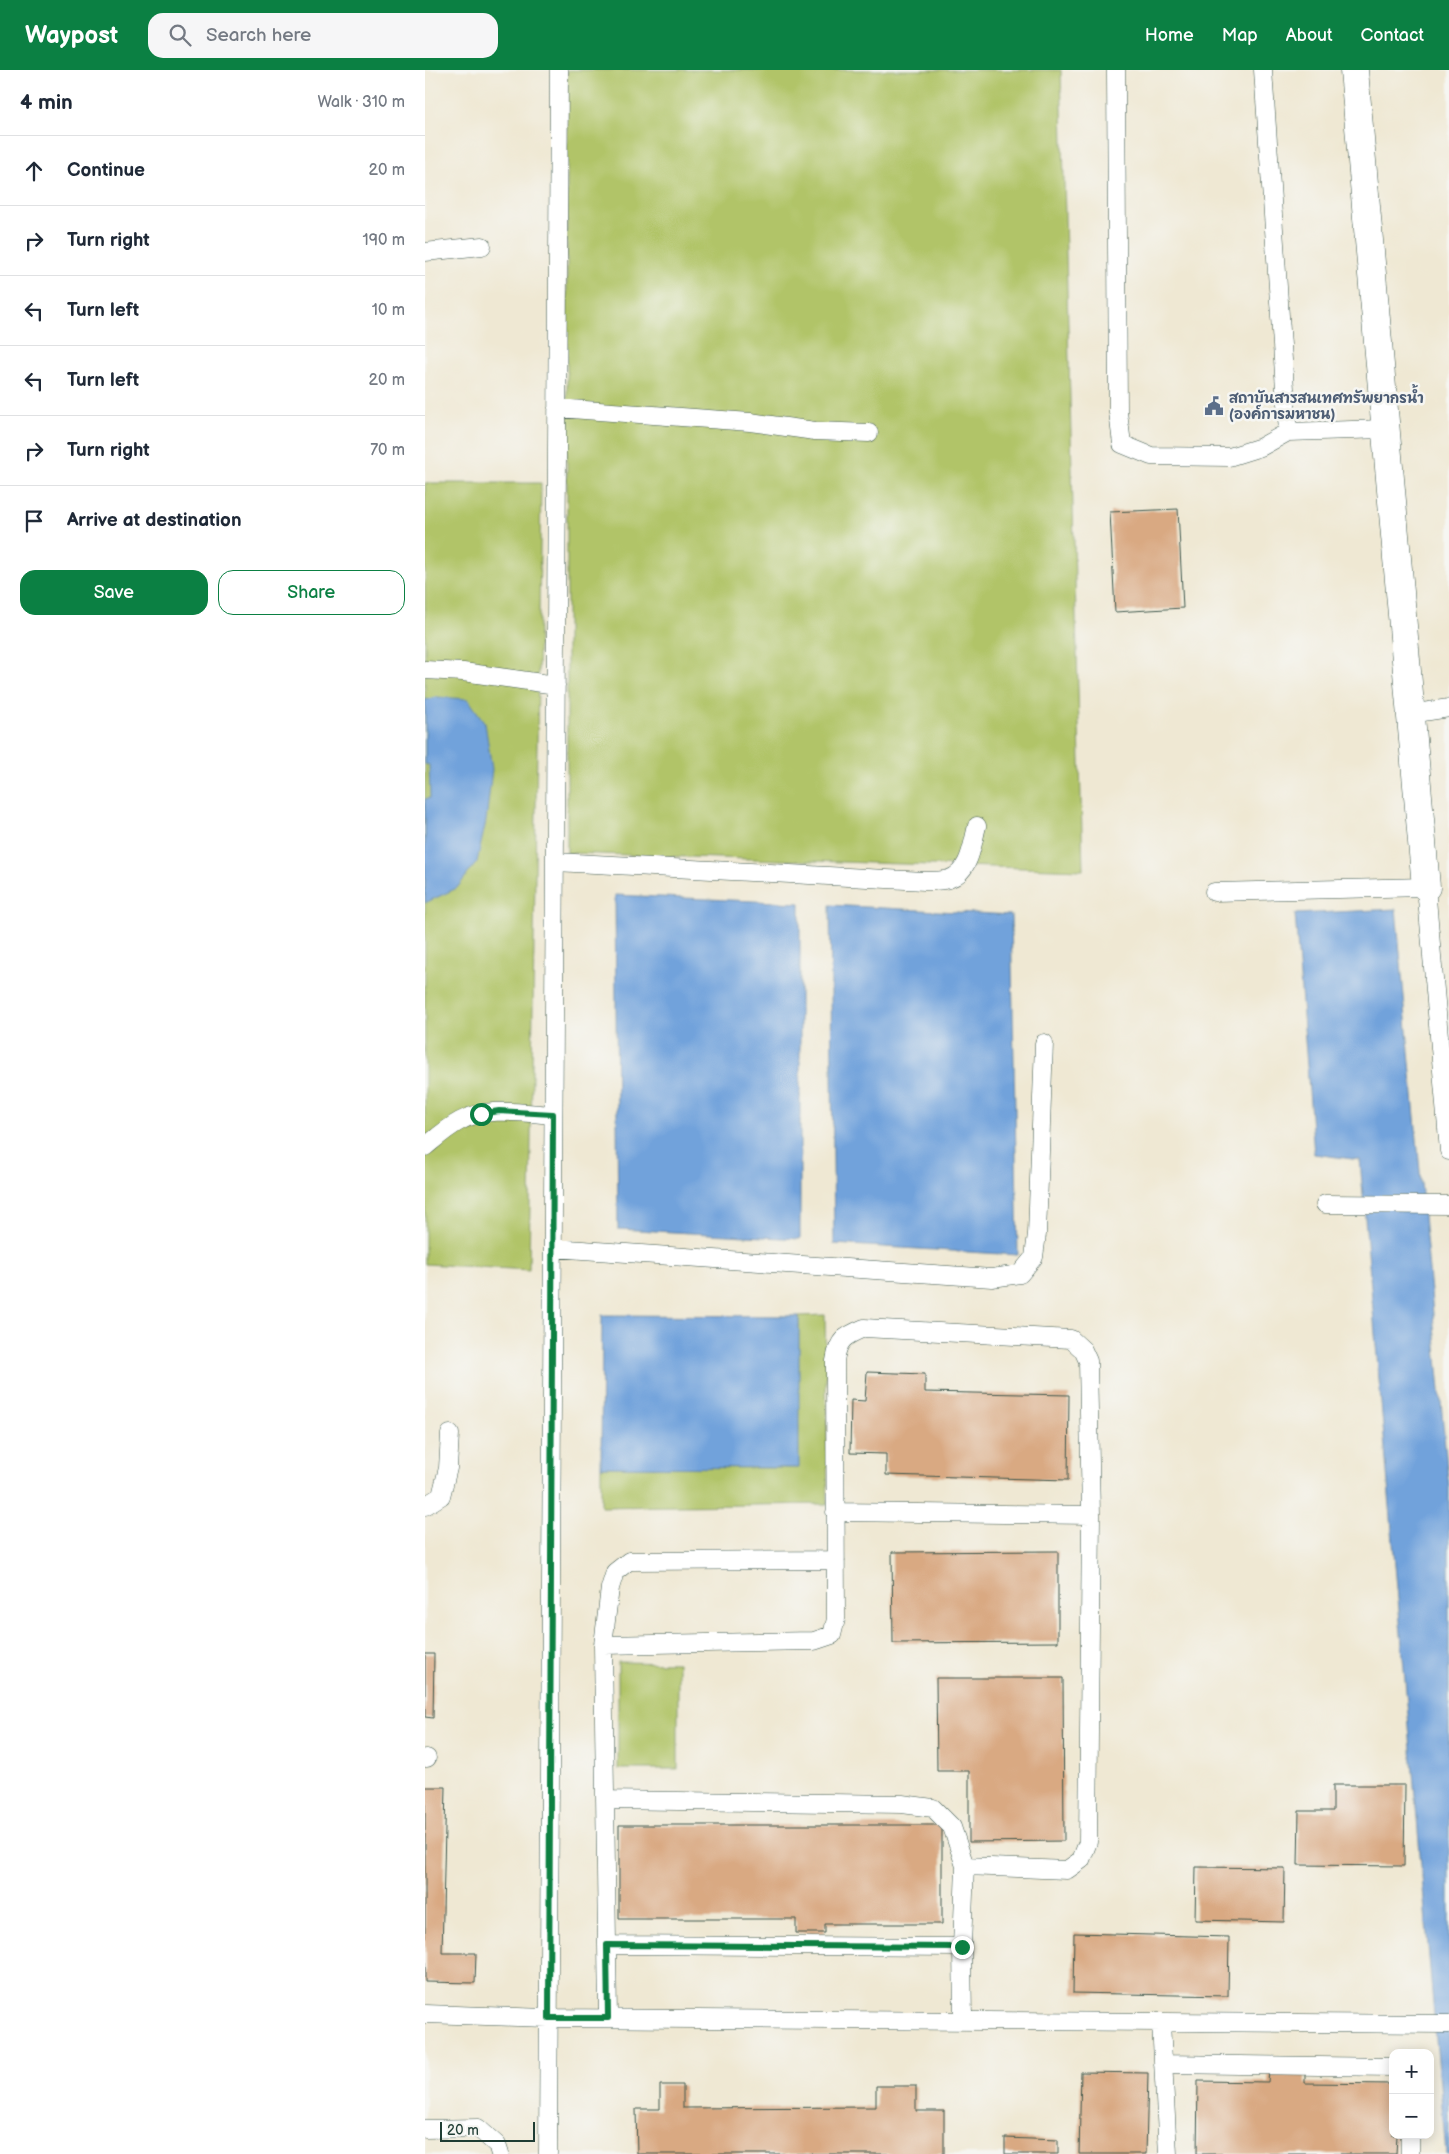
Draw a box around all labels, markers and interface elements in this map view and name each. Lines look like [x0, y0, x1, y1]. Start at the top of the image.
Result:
search box [148, 13, 498, 58]
text: Waypost [25, 21, 118, 50]
icon: search [166, 21, 194, 49]
text: Search here [206, 24, 311, 47]
text: Home [1145, 25, 1194, 46]
text: Map [1222, 25, 1258, 46]
text: About [1286, 25, 1333, 46]
text: Contact [1361, 25, 1424, 46]
text: 4 min [20, 90, 73, 115]
text: Walk · 310 m [317, 93, 405, 112]
icon: ahead [20, 157, 48, 185]
text: Continue [67, 159, 145, 182]
text: 20 m [369, 161, 405, 180]
icon: right [20, 227, 48, 255]
text: Turn right [67, 229, 150, 252]
text: 190 m [363, 231, 405, 250]
icon: left [20, 297, 48, 325]
text: Turn left [67, 299, 139, 322]
text: 10 m [372, 301, 405, 320]
icon: left [20, 367, 48, 395]
text: Turn left [67, 369, 139, 392]
text: 20 m [369, 371, 405, 390]
place label: สถาบันสารสนเทศทรัพยากรน้ำ (องค์การมหาชน) [1229, 383, 1424, 423]
public building icon: สถาบันสารสนเทศทรัพยากรน้ำ (องค์การมหาชน) [1203, 395, 1225, 417]
icon: right [20, 437, 48, 465]
text: Turn right [67, 439, 150, 462]
text: 70 m [370, 441, 405, 460]
icon: arrive [20, 507, 48, 535]
text: Arrive at destination [67, 509, 242, 532]
button: Save [20, 570, 208, 615]
button: Share [218, 570, 405, 615]
route start [470, 1103, 493, 1126]
route end [951, 1936, 974, 1959]
map controls [1389, 2049, 1434, 2139]
button: + [1389, 2049, 1434, 2094]
button: − [1389, 2094, 1434, 2139]
scale bar [440, 2119, 535, 2142]
text: 20 m [447, 2122, 479, 2139]

